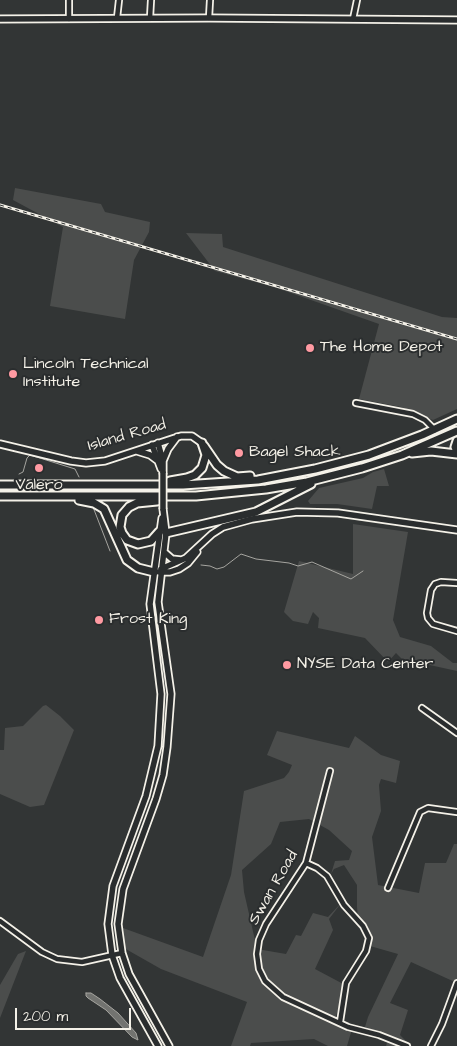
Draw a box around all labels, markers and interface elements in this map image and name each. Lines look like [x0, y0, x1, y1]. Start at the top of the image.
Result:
place label: The Home Depot [320, 338, 443, 358]
marker: The Home Depot [304, 342, 316, 354]
place label: Lincoln Technical Institute [23, 355, 148, 393]
marker: Lincoln Technical Institute [7, 368, 19, 380]
street label: Island Road [86, 416, 168, 456]
place label: Bagel Shack [249, 443, 341, 463]
marker: Bagel Shack [233, 447, 245, 459]
marker: Valero [33, 462, 45, 474]
place label: Valero [15, 476, 63, 496]
place label: Frost King [109, 610, 187, 630]
marker: Frost King [93, 614, 105, 626]
place label: NYSE Data Center [297, 655, 433, 675]
marker: NYSE Data Center [281, 659, 293, 671]
street label: Swan Road [245, 847, 303, 929]
scale bar [18, 998, 134, 1030]
text: 200 m [23, 1006, 68, 1027]

